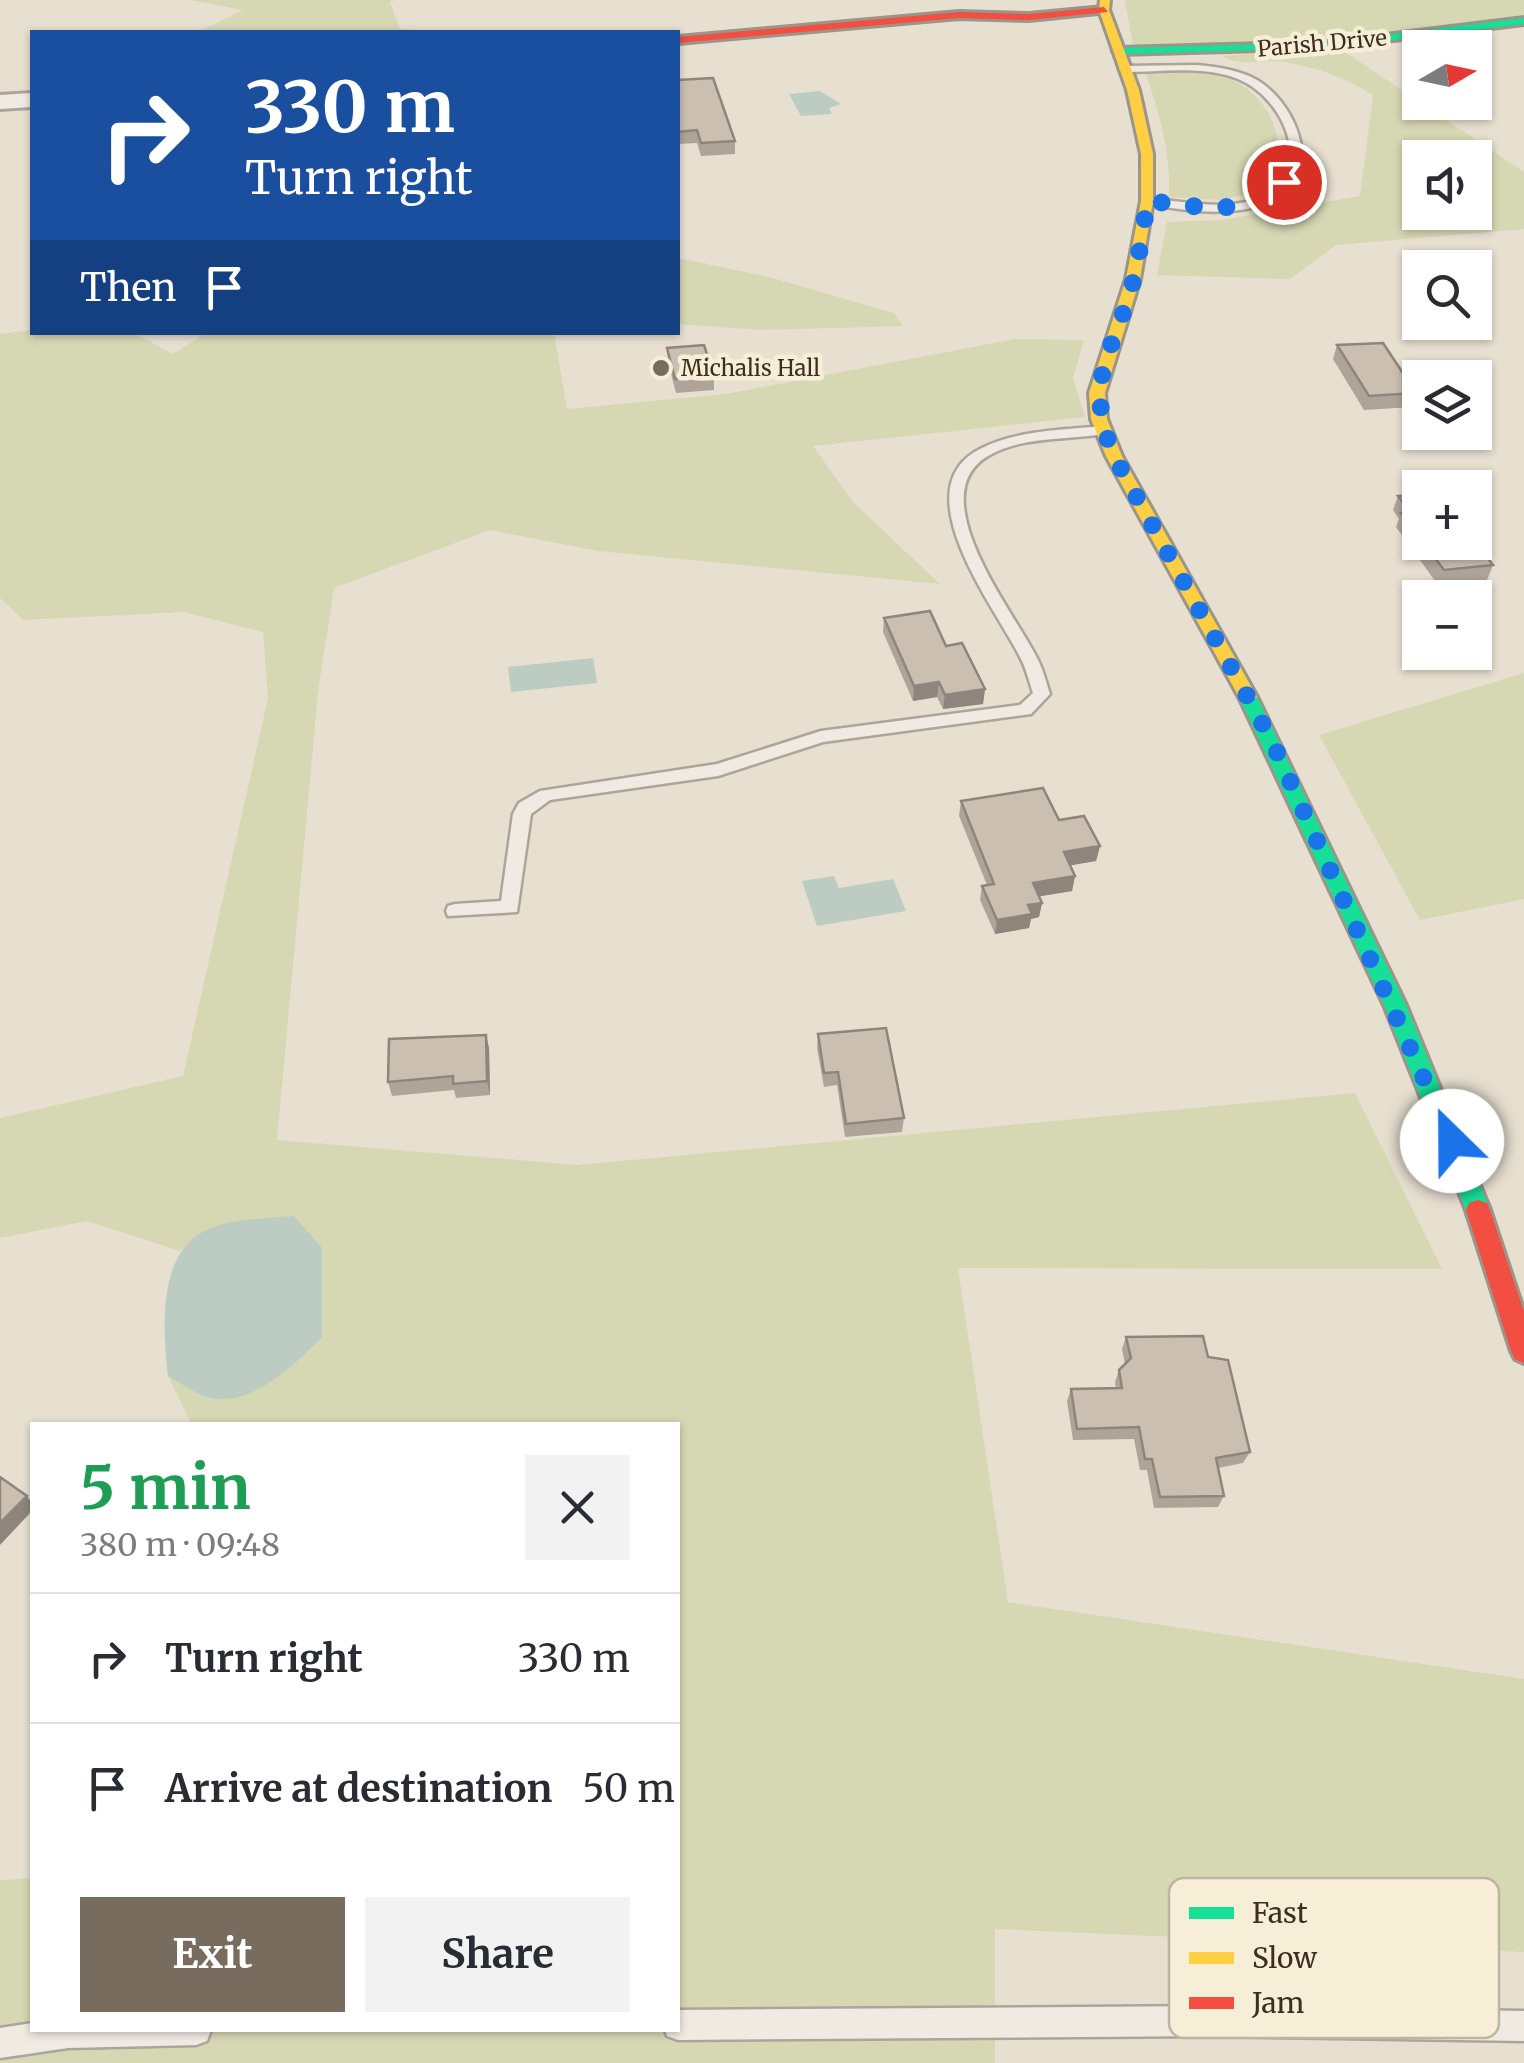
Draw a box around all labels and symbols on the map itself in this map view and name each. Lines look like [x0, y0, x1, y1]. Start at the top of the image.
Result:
street label: Parish Drive [1256, 23, 1388, 63]
north arrow [1402, 30, 1492, 120]
pin [1242, 140, 1327, 225]
place label: Michalis Hall [681, 354, 820, 382]
marker: Michalis Hall [650, 357, 672, 379]
position arrow [1400, 1089, 1504, 1193]
legend [1169, 1878, 1499, 2038]
text: Fast [1252, 1895, 1308, 1931]
text: Slow [1252, 1940, 1317, 1976]
text: Jam [1251, 1985, 1305, 2021]

